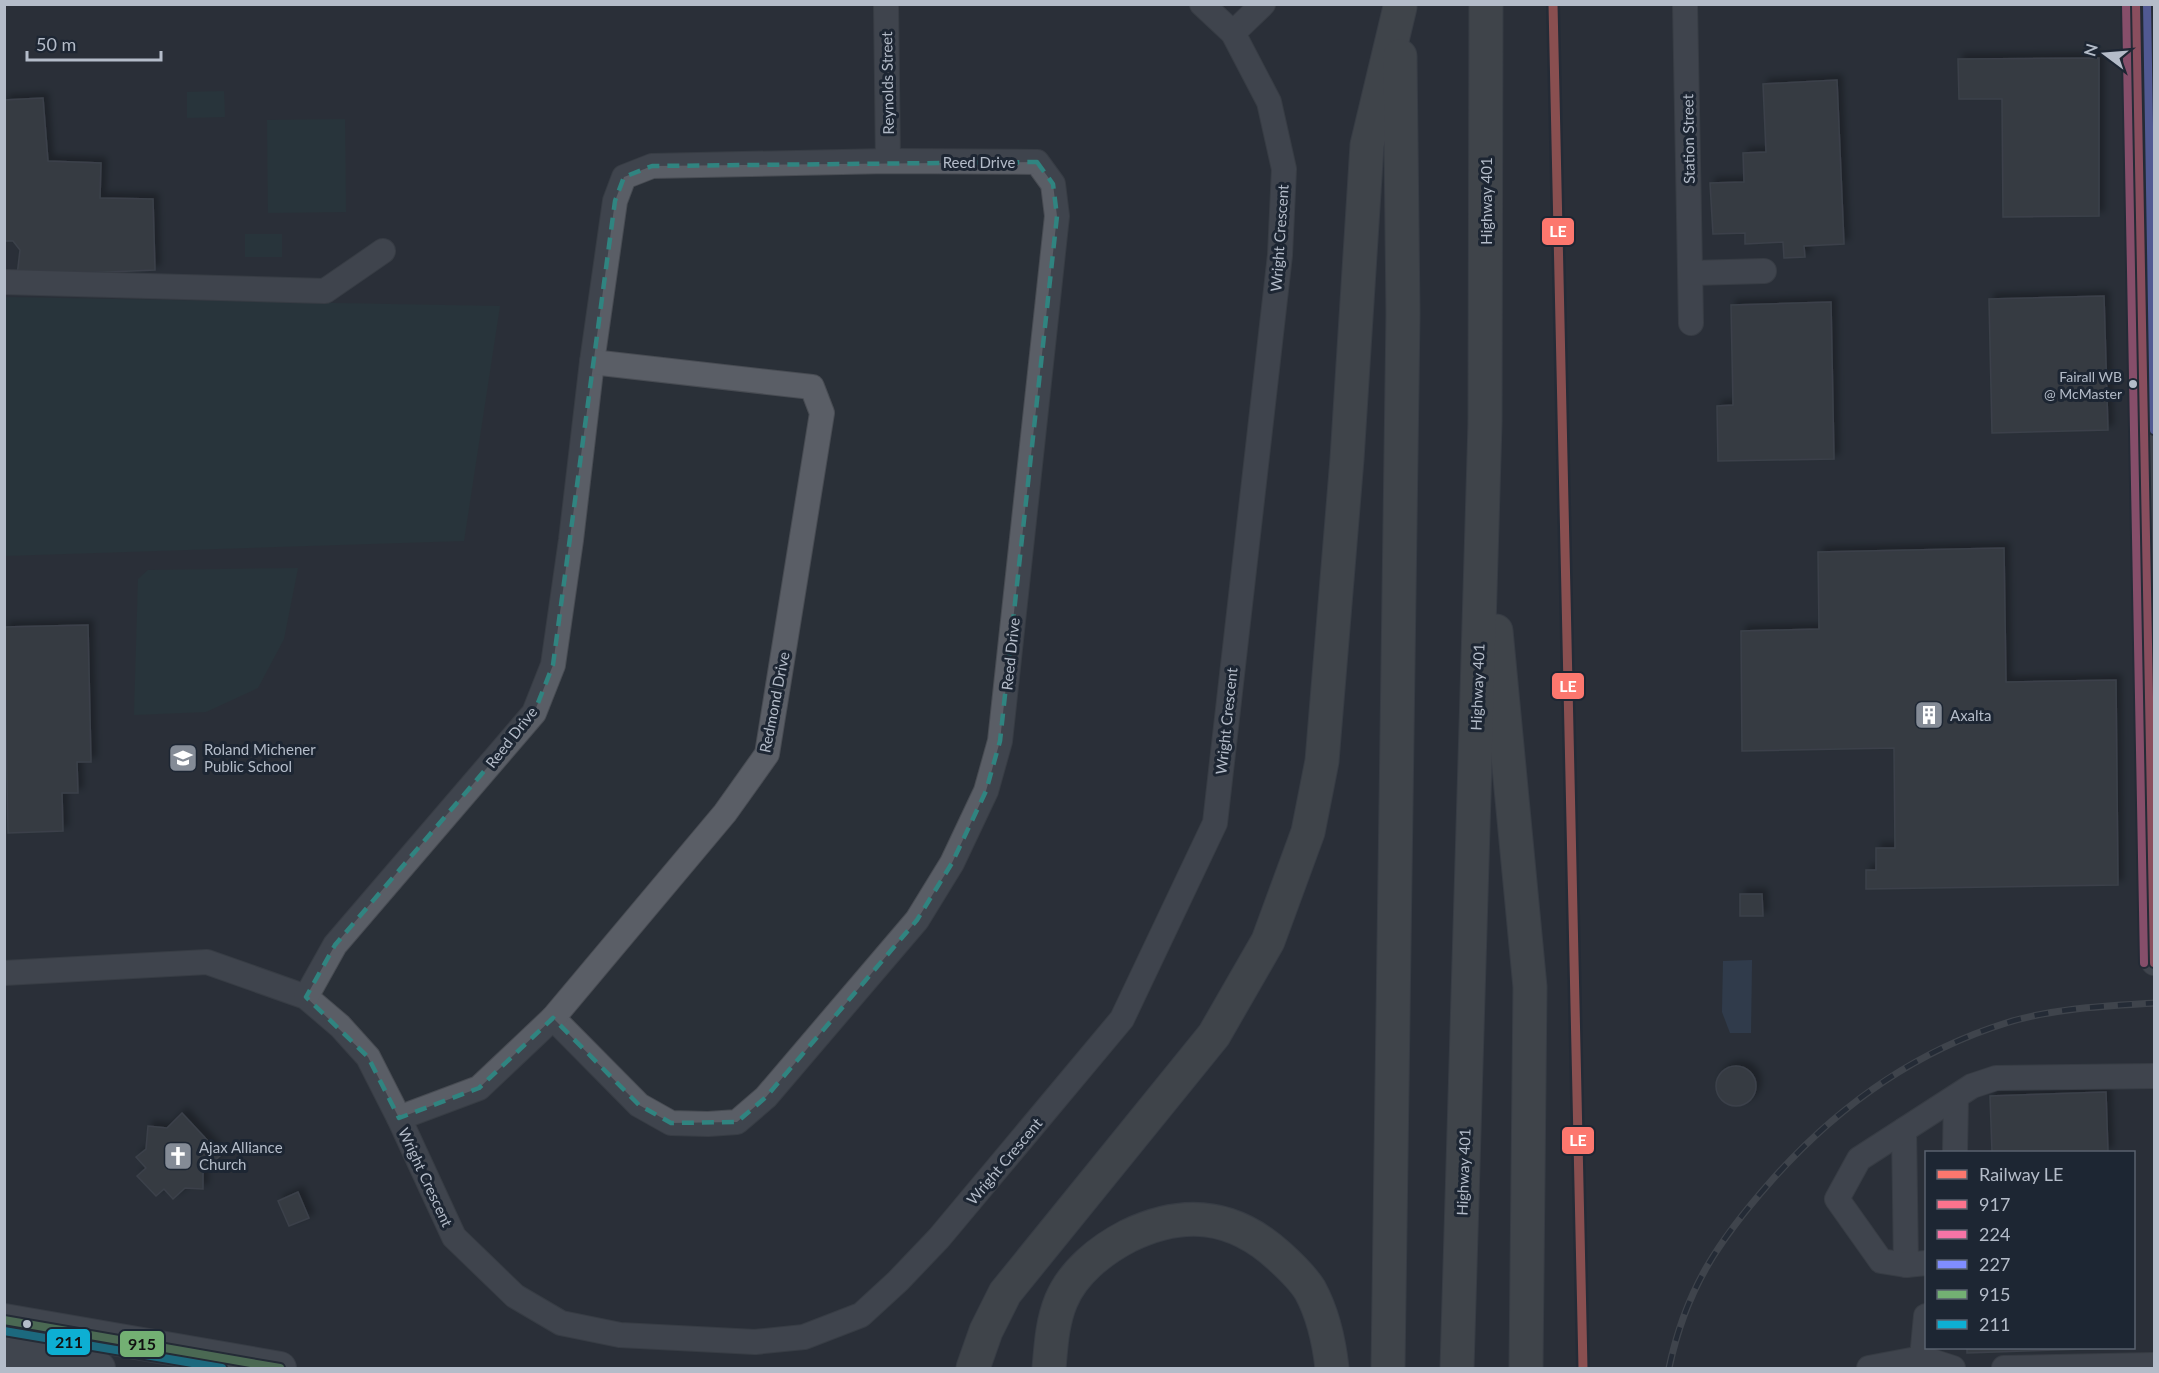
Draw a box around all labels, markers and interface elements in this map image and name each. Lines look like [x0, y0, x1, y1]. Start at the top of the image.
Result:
scale bar [27, 24, 160, 62]
north arrow [2075, 24, 2135, 84]
street label: Reynolds Street [877, 31, 897, 135]
text: 50 m [36, 33, 76, 55]
text: N [2079, 41, 2101, 58]
street label: Station Street [1678, 93, 1698, 184]
street label: Reed Drive [943, 153, 1015, 171]
street label: Highway 401 [1477, 157, 1495, 245]
street label: Wright Crescent [1266, 183, 1292, 292]
line badge: LE [1541, 217, 1575, 246]
text: LE [1549, 221, 1567, 240]
place label: Fairall WB @ McMaster [2044, 368, 2122, 402]
marker: Fairall WB @ McMaster [2127, 378, 2139, 390]
street label: Reed Drive [997, 617, 1023, 691]
street label: Highway 401 [1466, 643, 1488, 731]
street label: Redmond Drive [755, 650, 793, 754]
street label: Wright Crescent [1211, 666, 1241, 775]
line badge: LE [1551, 672, 1585, 700]
text: LE [1559, 676, 1577, 695]
building icon: Axalta [1913, 699, 1945, 731]
street label: Reed Drive [482, 703, 541, 771]
place label: Axalta [1950, 706, 1991, 724]
place label: Roland Michener Public School [204, 740, 316, 775]
school or university icon: Roland Michener Public School [167, 742, 199, 774]
street label: Wright Crescent [963, 1114, 1046, 1208]
street label: Wright Crescent [395, 1125, 457, 1230]
line badge: LE [1561, 1126, 1595, 1155]
street label: Highway 401 [1452, 1128, 1474, 1216]
text: LE [1569, 1130, 1587, 1149]
place label: Ajax Alliance Church [199, 1138, 283, 1173]
church icon: Ajax Alliance Church [162, 1140, 194, 1172]
legend [1925, 1151, 2135, 1349]
text: Railway LE [1979, 1163, 2064, 1185]
text: 917 [1979, 1193, 2010, 1215]
text: 224 [1979, 1223, 2010, 1245]
text: 227 [1979, 1253, 2010, 1275]
text: 915 [1979, 1283, 2010, 1305]
text: 211 [1979, 1313, 2010, 1335]
unlabelled marker [21, 1318, 33, 1330]
line badge: 211 [46, 1328, 91, 1356]
line badge: 915 [119, 1330, 165, 1358]
text: 211 [55, 1332, 83, 1351]
text: 915 [128, 1334, 156, 1353]

